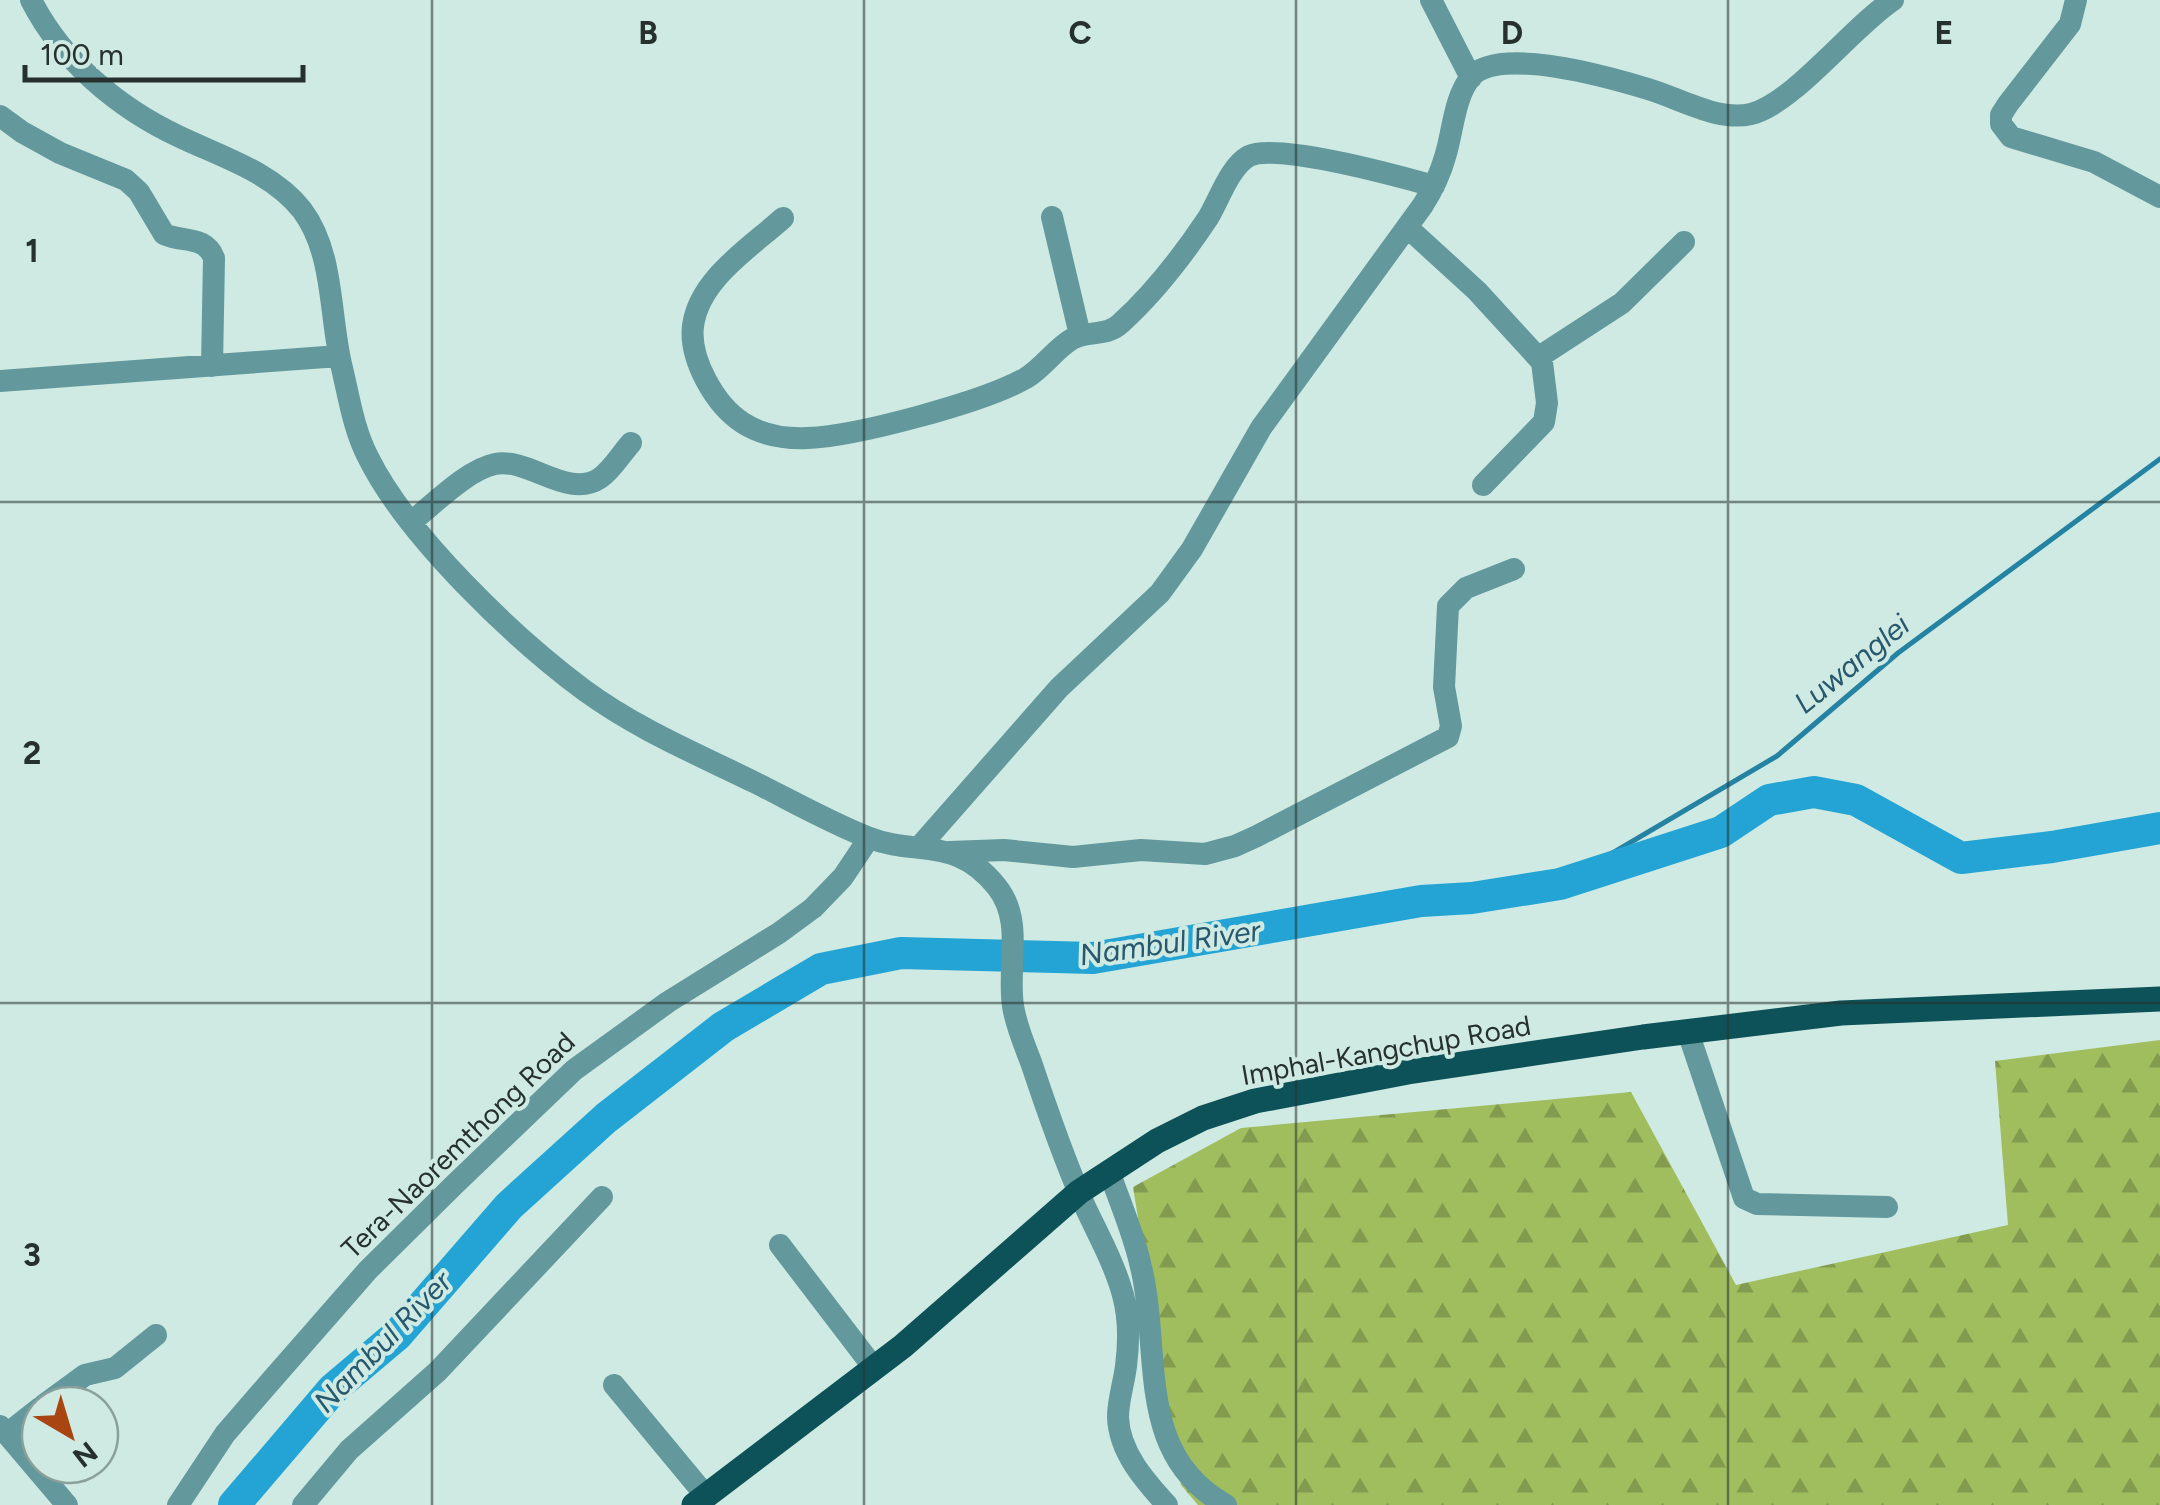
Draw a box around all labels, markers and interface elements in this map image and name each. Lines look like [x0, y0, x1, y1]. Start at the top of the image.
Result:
text: B [638, 14, 658, 52]
text: C [1068, 14, 1092, 52]
text: D [1501, 14, 1523, 52]
text: E [1935, 14, 1953, 52]
scale bar [25, 20, 302, 82]
text: 100 m [40, 36, 124, 73]
text: 1 [25, 232, 39, 270]
water label: Luwanglei [1787, 605, 1918, 721]
text: 2 [23, 734, 41, 772]
water label: Nambul River [1077, 911, 1265, 974]
street label: Imphal-Kangchup Road [1239, 1008, 1533, 1092]
street label: Tera-Naoremthong Road [334, 1025, 582, 1265]
text: 3 [23, 1236, 41, 1274]
water label: Nambul River [306, 1262, 461, 1420]
north arrow [20, 1385, 120, 1485]
text: N [66, 1435, 104, 1475]

